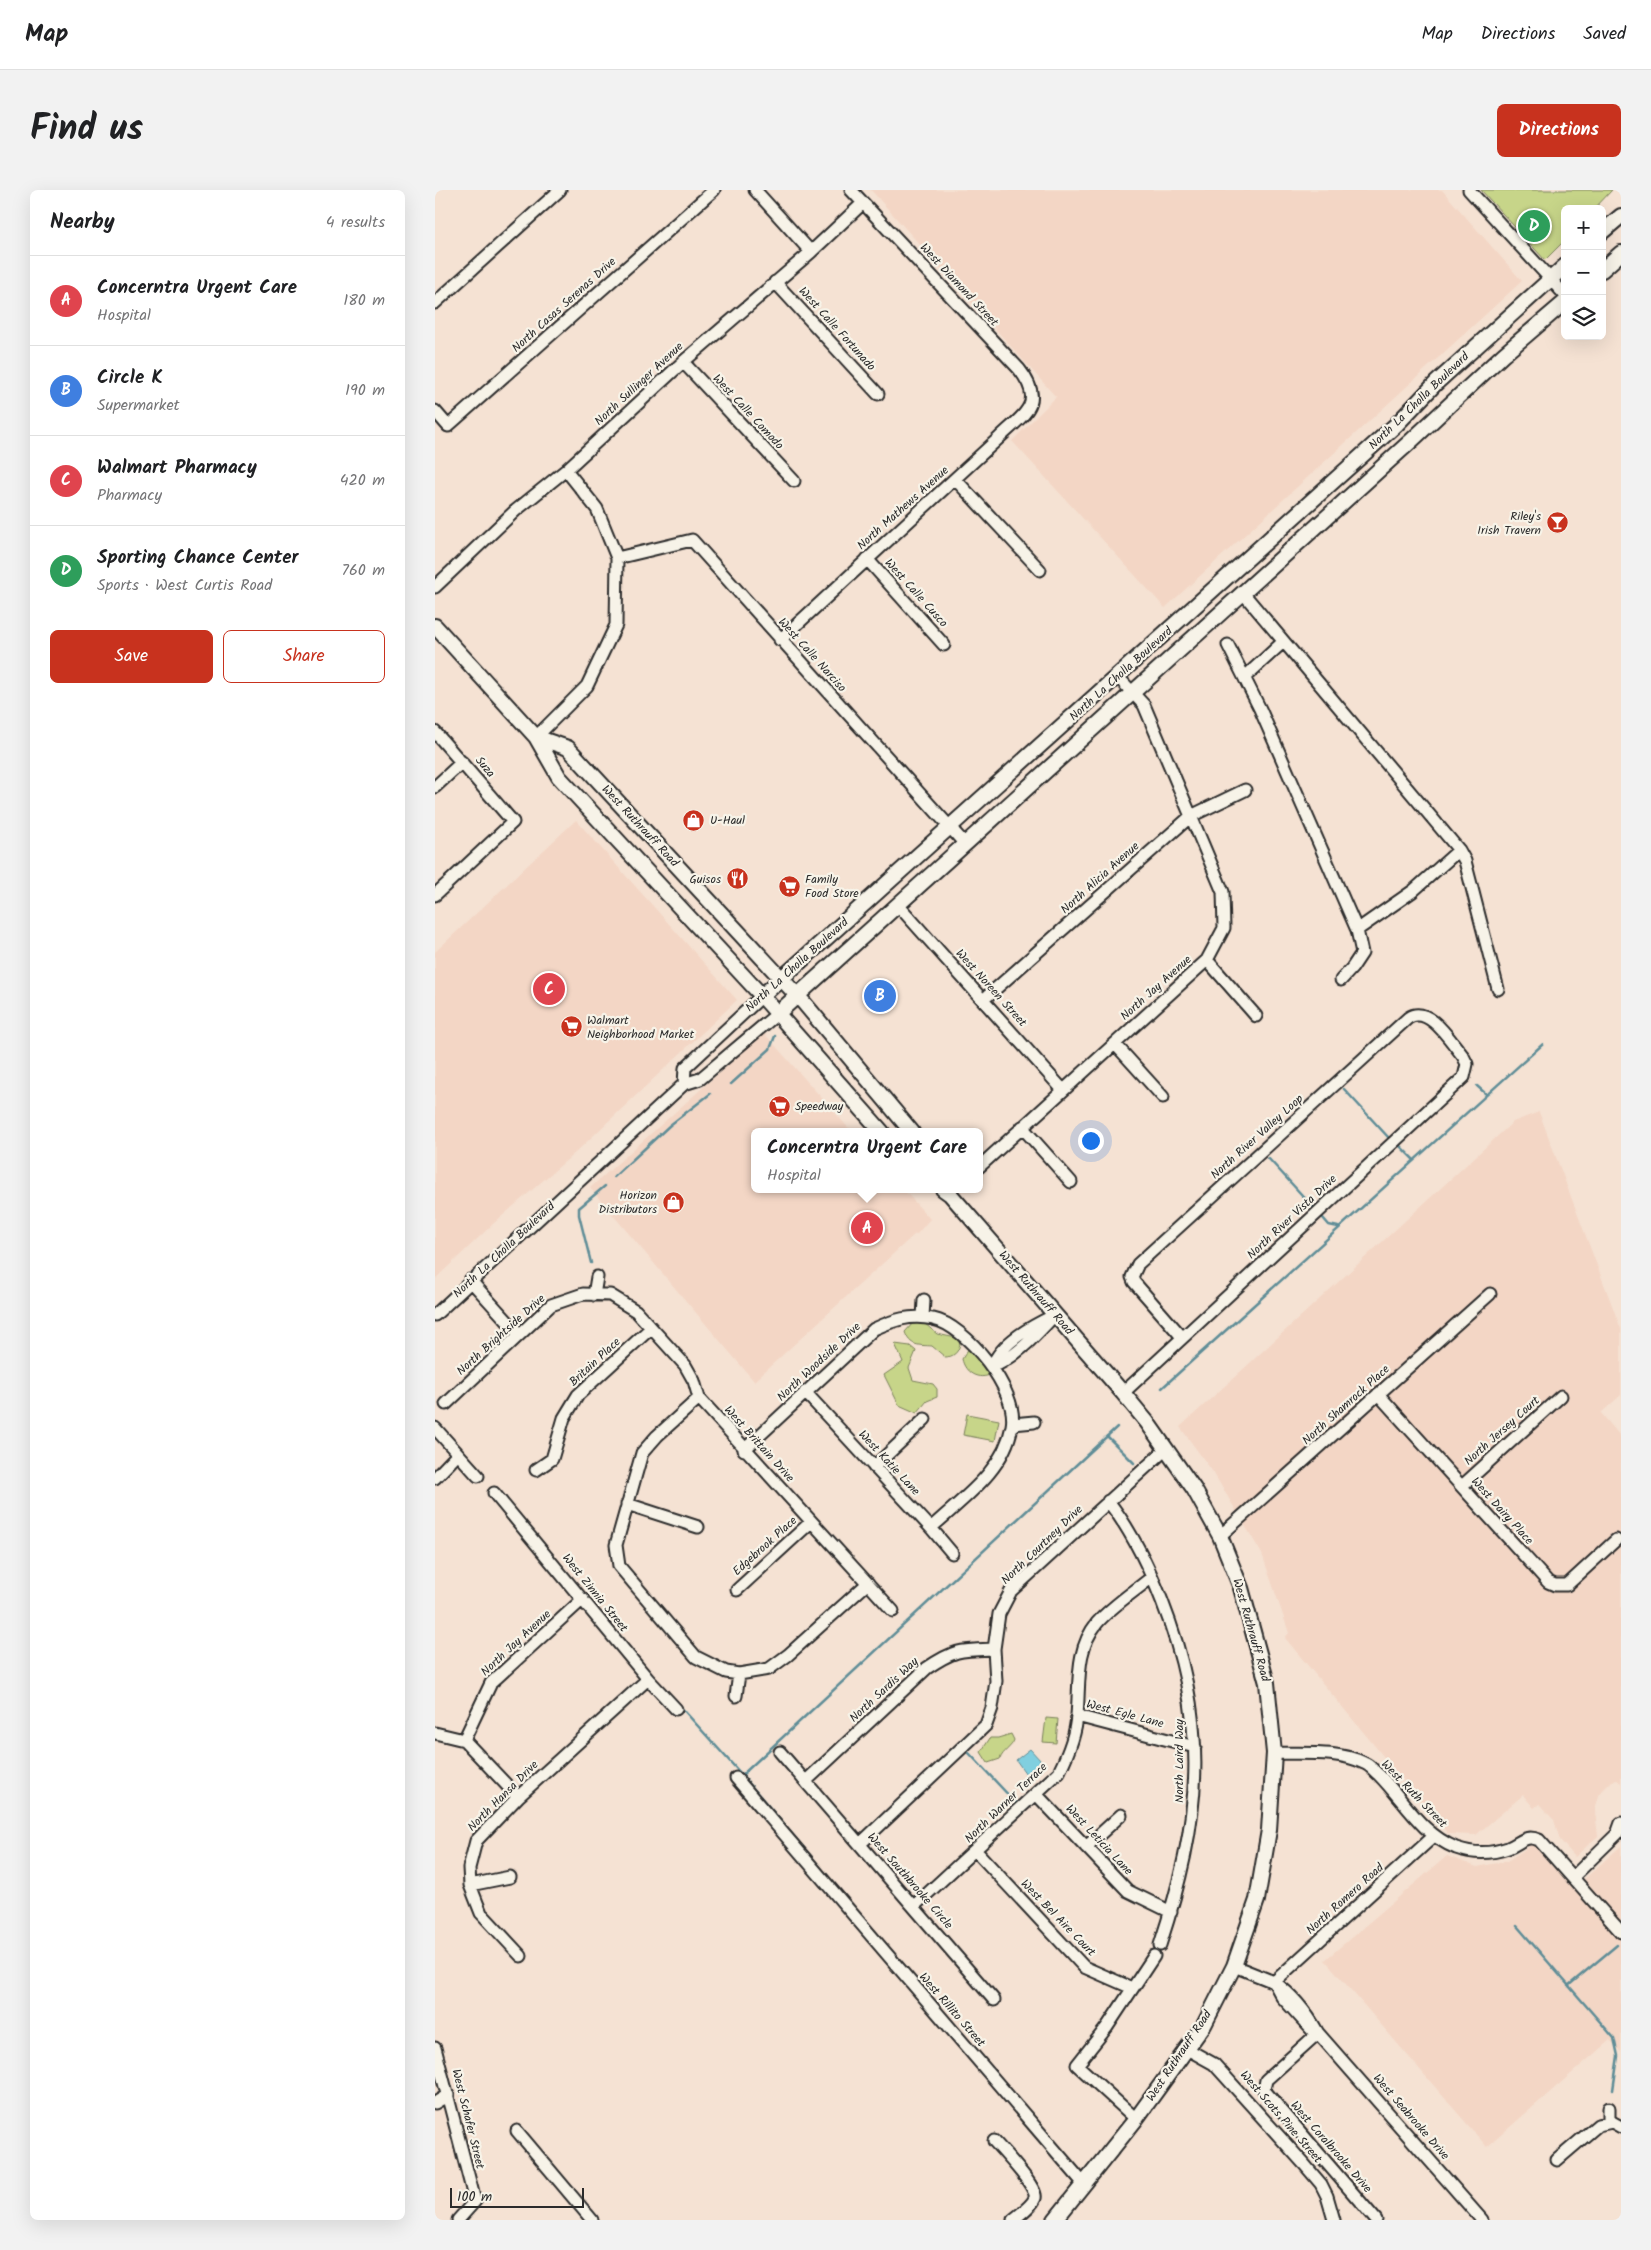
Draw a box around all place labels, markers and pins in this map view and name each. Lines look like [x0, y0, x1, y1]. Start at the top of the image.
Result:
pin: D [1518, 207, 1550, 245]
place label: Riley's Irish Travern [1477, 507, 1541, 540]
bar icon: Riley's Irish Travern [1545, 511, 1569, 535]
shop icon: U-Haul [682, 808, 706, 832]
place label: U-Haul [710, 811, 745, 830]
restaurant icon: Guisos [725, 867, 749, 891]
place label: Guisos [689, 870, 721, 889]
place label: Family Food Store [805, 870, 859, 903]
supermarket icon: Family Food Store [777, 874, 801, 898]
pin: C [533, 970, 565, 1008]
pin: B [864, 977, 896, 1015]
place label: Walmart Neighborhood Market [587, 1011, 694, 1044]
supermarket icon: Walmart Neighborhood Market [559, 1015, 583, 1039]
supermarket icon: Speedway [767, 1094, 791, 1118]
place label: Speedway [795, 1097, 844, 1116]
place label: Horizon Distributors [599, 1186, 657, 1219]
shop icon: Horizon Distributors [661, 1190, 685, 1214]
pin: A [851, 1209, 883, 1247]

